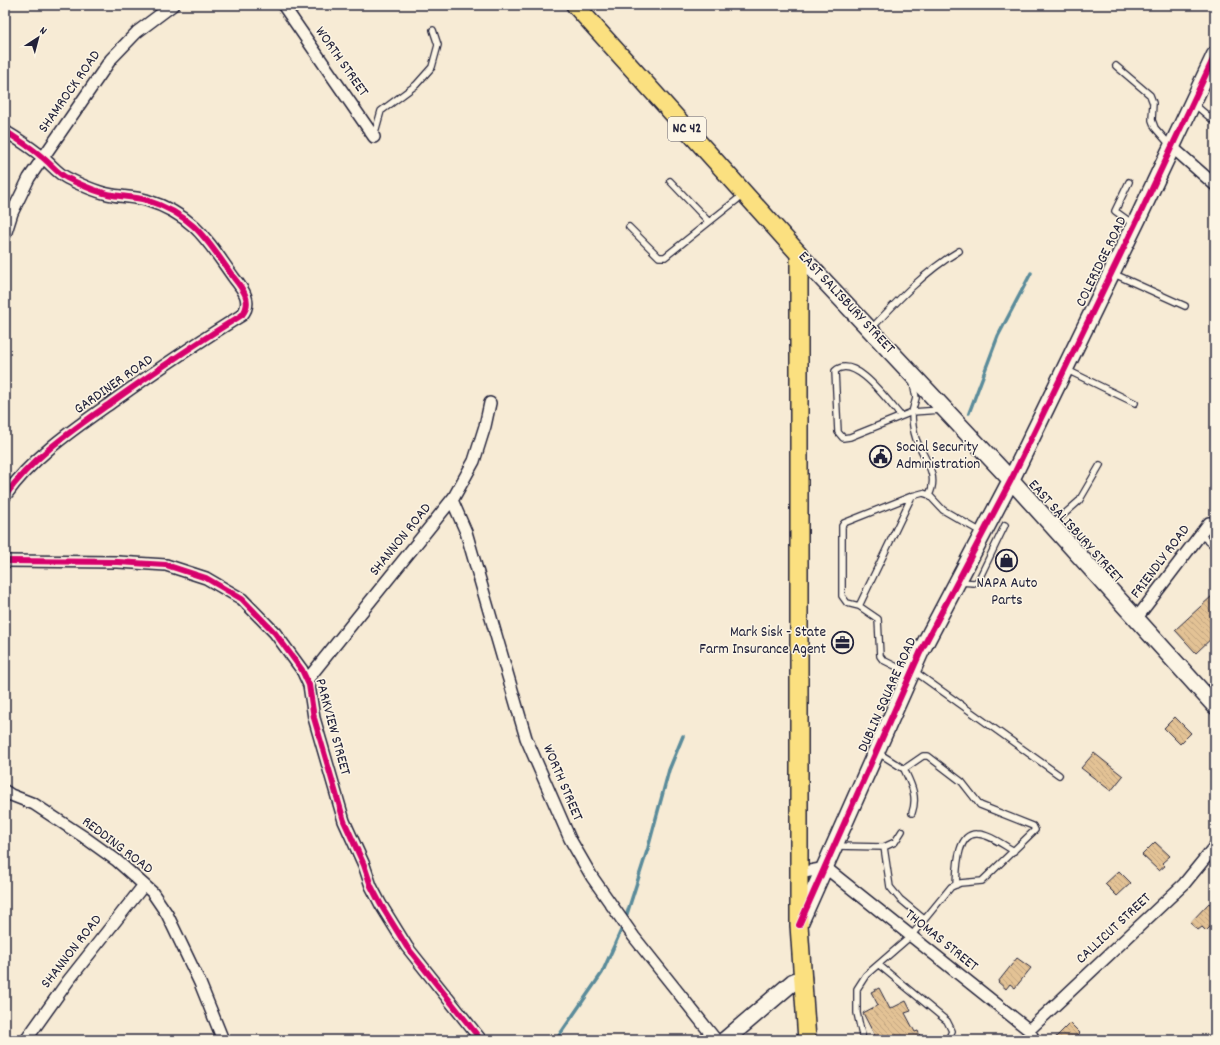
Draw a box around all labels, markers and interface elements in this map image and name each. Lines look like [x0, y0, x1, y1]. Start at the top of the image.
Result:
north arrow [18, 18, 58, 58]
street label: WORTH STREET [309, 22, 373, 102]
text: N [36, 23, 50, 40]
street label: SHAMROCK ROAD [33, 46, 107, 138]
road number: NC 42 [668, 117, 706, 141]
street label: COLERIDGE ROAD [1071, 213, 1134, 311]
street label: EAST SALISBURY STREET [792, 247, 900, 359]
street label: GARDINER ROAD [70, 349, 158, 420]
place label: Social Security Administration [896, 437, 980, 476]
public building icon: Social Security Administration [868, 444, 894, 470]
street label: EAST SALISBURY STREET [1022, 475, 1128, 589]
street label: SHANNON ROAD [365, 498, 438, 581]
street label: FRIENDLY ROAD [1126, 520, 1196, 604]
shop icon: NAPA Auto Parts [994, 548, 1020, 574]
place label: NAPA Auto Parts [977, 573, 1038, 612]
place label: Mark Sisk - State Farm Insurance Agent [699, 622, 826, 661]
office icon: Mark Sisk - State Farm Insurance Agent [829, 629, 855, 655]
street label: DUBLIN SQUARE ROAD [853, 634, 923, 756]
street label: PARKVIEW STREET [308, 676, 356, 778]
street label: WORTH STREET [536, 741, 588, 825]
street label: REDDING ROAD [77, 812, 158, 880]
street label: CALLICUT STREET [1071, 888, 1157, 970]
street label: THOMAS STREET [900, 904, 982, 978]
street label: SHANNON ROAD [36, 910, 108, 994]

